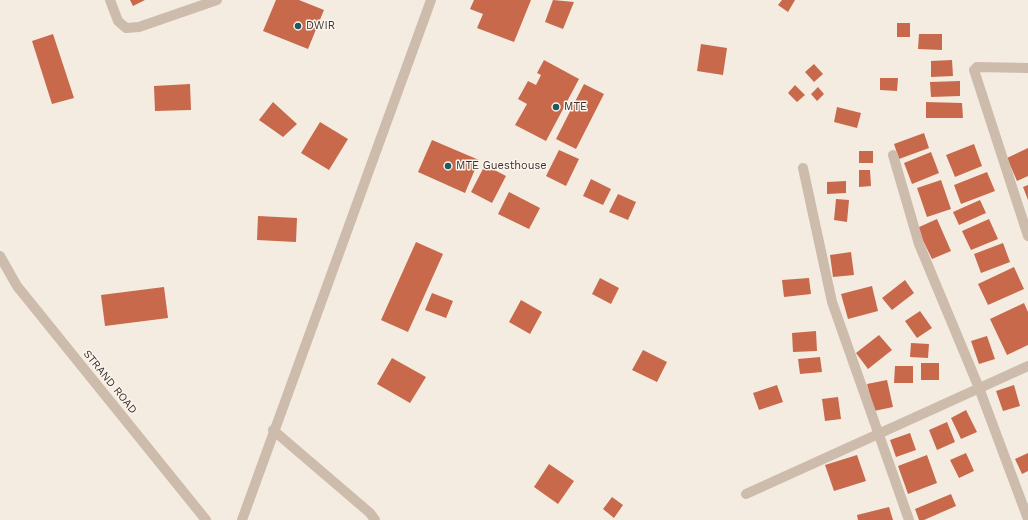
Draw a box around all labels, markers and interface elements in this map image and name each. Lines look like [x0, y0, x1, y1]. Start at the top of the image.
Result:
place label: DWIR [306, 19, 335, 33]
marker: DWIR [293, 21, 303, 31]
place label: MTE [564, 100, 587, 114]
marker: MTE [551, 102, 561, 112]
place label: MTE Guesthouse [456, 159, 547, 173]
marker: MTE Guesthouse [443, 161, 453, 171]
street label: STRAND ROAD [80, 347, 140, 417]

